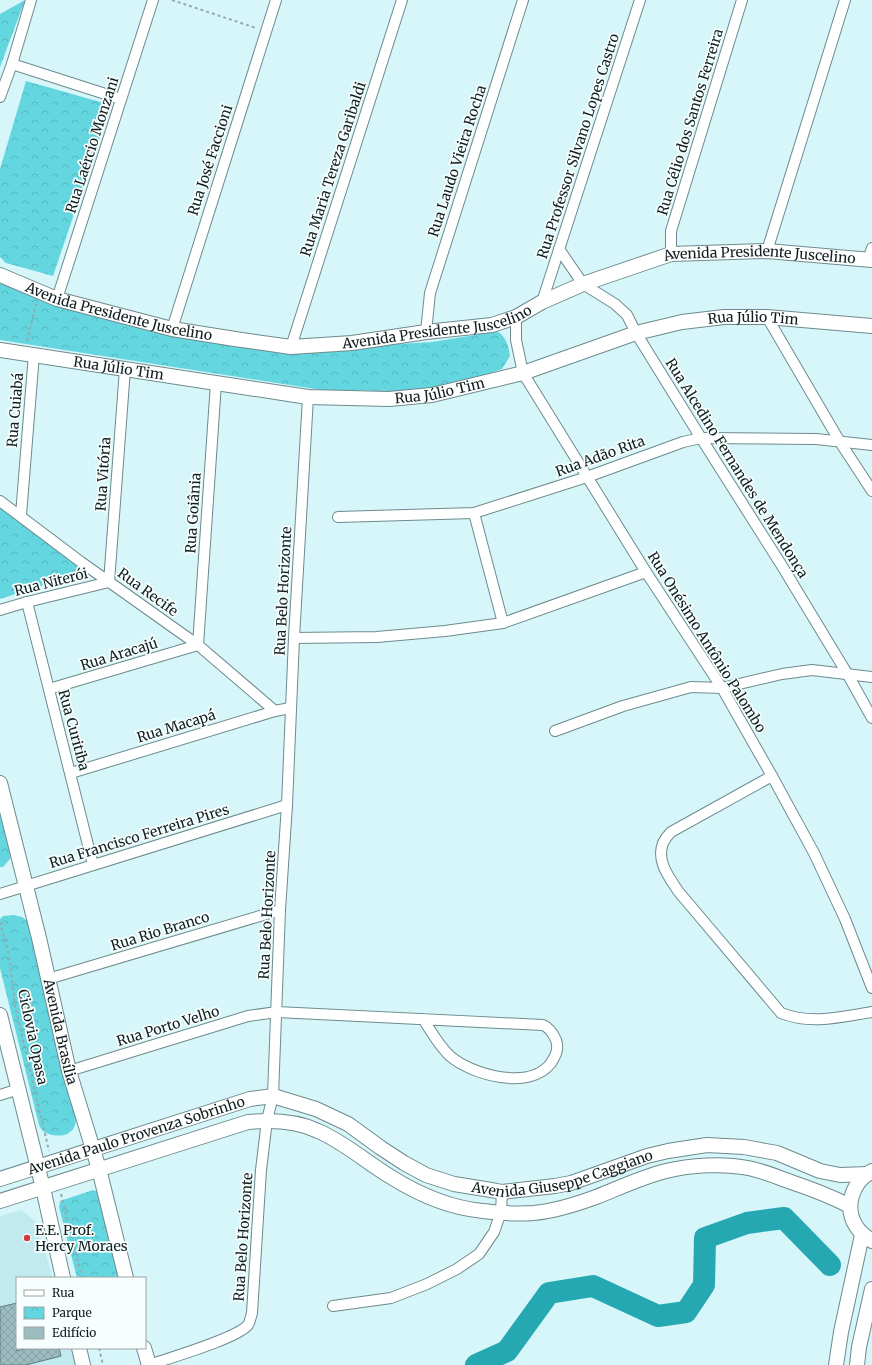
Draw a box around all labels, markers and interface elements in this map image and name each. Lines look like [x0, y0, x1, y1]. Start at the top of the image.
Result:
street label: Rua Célio dos Santos Ferreira [653, 26, 727, 218]
street label: Rua Professor Silvano Lopes Castro [533, 31, 623, 261]
street label: Rua Laércio Monzani [61, 74, 123, 216]
street label: Rua Maria Tereza Garibaldi [296, 79, 370, 259]
street label: Rua Laudo Vieira Rocha [424, 82, 490, 239]
street label: Rua José Faccioni [184, 102, 237, 218]
street label: Avenida Presidente Juscelino [660, 242, 856, 268]
street label: Avenida Presidente Juscelino [22, 277, 214, 344]
street label: Avenida Presidente Juscelino [341, 301, 535, 353]
street label: Rua Júlio Tim [707, 308, 799, 329]
street label: Rua Júlio Tim [72, 352, 165, 384]
street label: Rua Alcedino Fernandes de Mendonça [662, 355, 813, 582]
street label: Rua Cuiabá [3, 371, 27, 448]
street label: Rua Júlio Tim [394, 374, 486, 407]
street label: Rua Adão Rita [553, 431, 648, 480]
street label: Rua Vitória [91, 436, 115, 512]
street label: Rua Goiânia [181, 471, 205, 554]
street label: Rua Belo Horizonte [271, 526, 295, 656]
street label: Rua Onésimo Antônio Palombo [644, 548, 770, 736]
street label: Rua Niterói [12, 564, 90, 600]
street label: Rua Recife [114, 564, 182, 620]
street label: Rua Aracajú [78, 634, 160, 674]
street label: Rua Curitiba [55, 687, 94, 773]
street label: Rua Macapá [135, 705, 218, 746]
street label: Rua Francisco Ferreira Pires [47, 800, 231, 872]
street label: Rua Belo Horizonte [255, 850, 279, 980]
street label: Rua Rio Branco [109, 907, 211, 955]
street label: Avenida Brasília [39, 976, 82, 1087]
street label: Ciclovia Opasa [14, 987, 52, 1087]
street label: Rua Porto Velho [114, 1002, 222, 1050]
street label: Avenida Paulo Provenza Sobrinho [24, 1092, 247, 1179]
street label: Avenida Giuseppe Caggiano [469, 1146, 654, 1201]
street label: Rua Belo Horizonte [230, 1172, 256, 1302]
place label: E.E. Prof. Hercy Moraes [35, 1221, 128, 1255]
marker: E.E. Prof. Hercy Moraes [22, 1233, 32, 1243]
legend [16, 1277, 146, 1349]
text: Rua [52, 1285, 75, 1300]
text: Parque [52, 1305, 92, 1320]
text: Edifício [52, 1325, 96, 1340]

